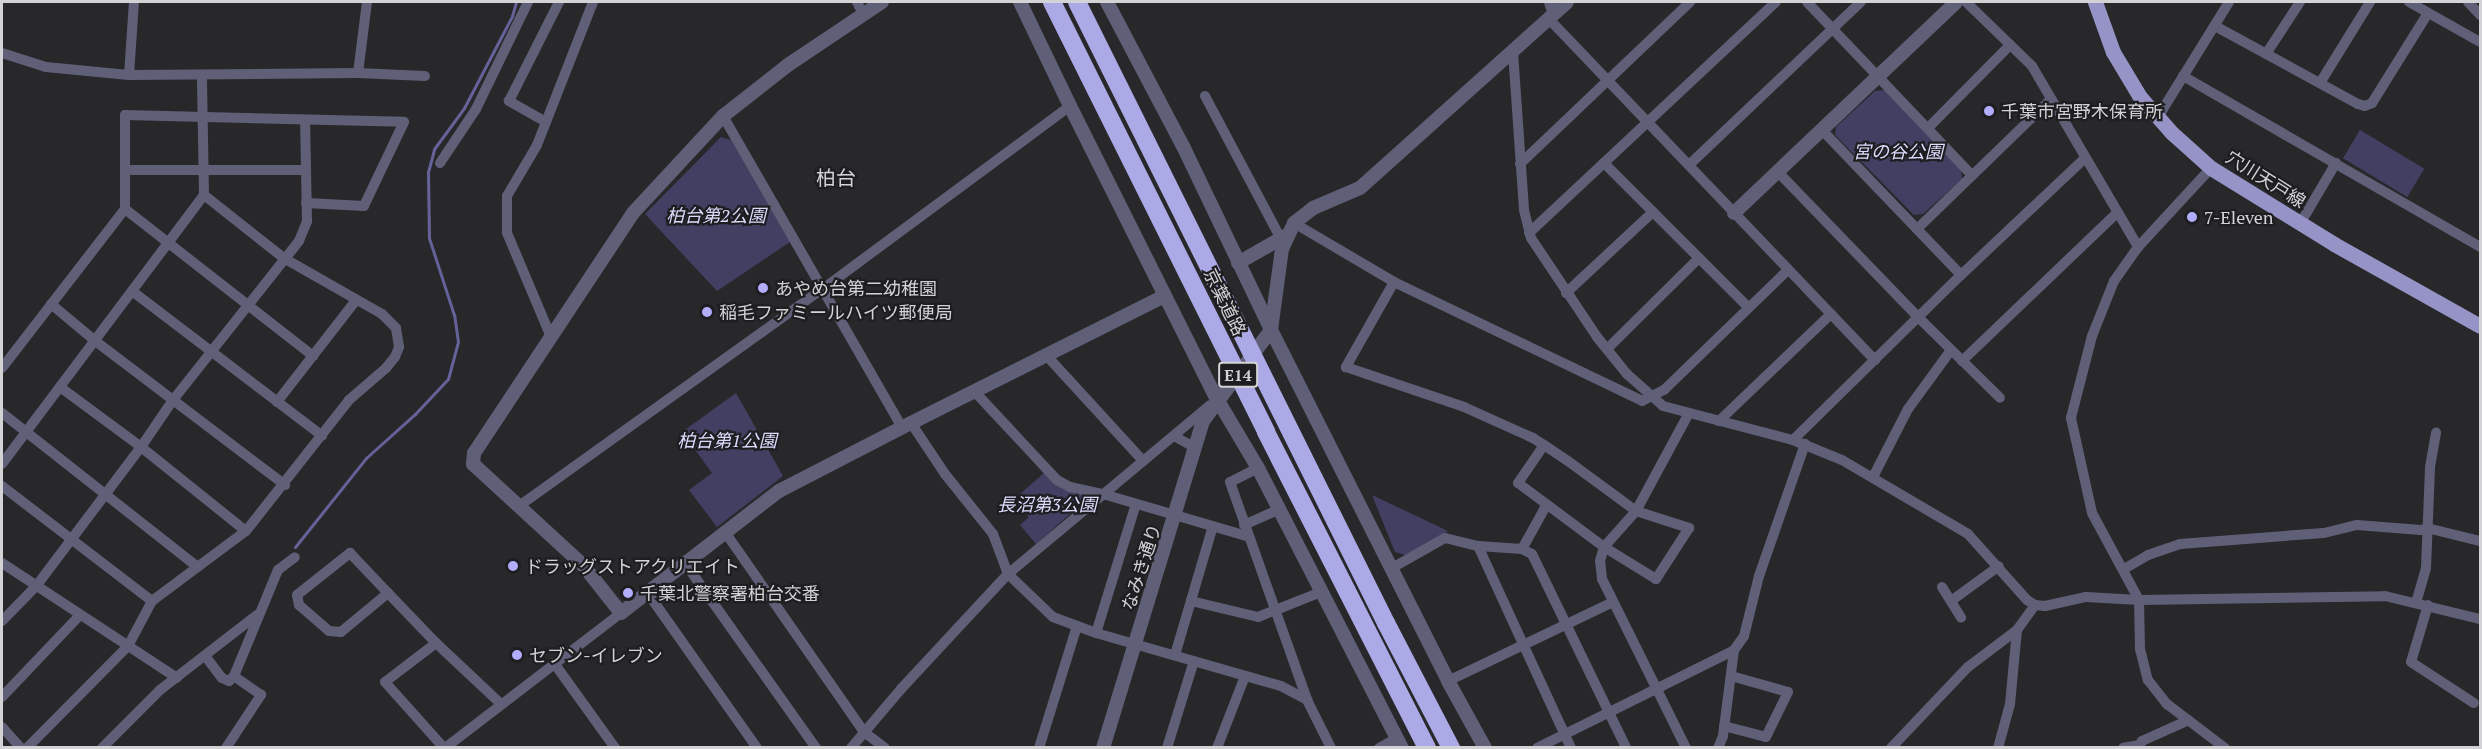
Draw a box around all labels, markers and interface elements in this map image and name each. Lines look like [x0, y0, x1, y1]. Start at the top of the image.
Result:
place label: 千葉市宮野木保育所 [2001, 100, 2163, 122]
marker: 千葉市宮野木保育所 [1982, 104, 1996, 118]
park label: 宮の谷公園 [1853, 140, 1943, 162]
street label: 穴川天戸線 [2222, 146, 2310, 212]
district label: 柏台 [816, 165, 856, 189]
park label: 柏台第2公園 [666, 204, 766, 226]
place label: 7-Eleven [2204, 206, 2273, 228]
marker: 7-Eleven [2185, 210, 2199, 224]
street label: 京葉道路 [1200, 265, 1250, 339]
place label: あやめ台第二幼稚園 [775, 277, 937, 299]
marker: あやめ台第二幼稚園 [756, 281, 770, 295]
place label: 稲毛ファミールハイツ郵便局 [719, 301, 953, 323]
marker: 稲毛ファミールハイツ郵便局 [700, 305, 714, 319]
road number: E14 [1217, 362, 1259, 388]
park label: 柏台第1公園 [677, 429, 777, 451]
park label: 長沼第3公園 [997, 493, 1097, 515]
street label: なみき通り [1117, 521, 1165, 613]
place label: ドラッグストアクリエイト [525, 555, 741, 577]
marker: ドラッグストアクリエイト [506, 559, 520, 573]
place label: 千葉北警察署柏台交番 [640, 582, 820, 604]
marker: 千葉北警察署柏台交番 [621, 586, 635, 600]
place label: セブン-イレブン [529, 644, 663, 666]
marker: セブン-イレブン [510, 648, 524, 662]

